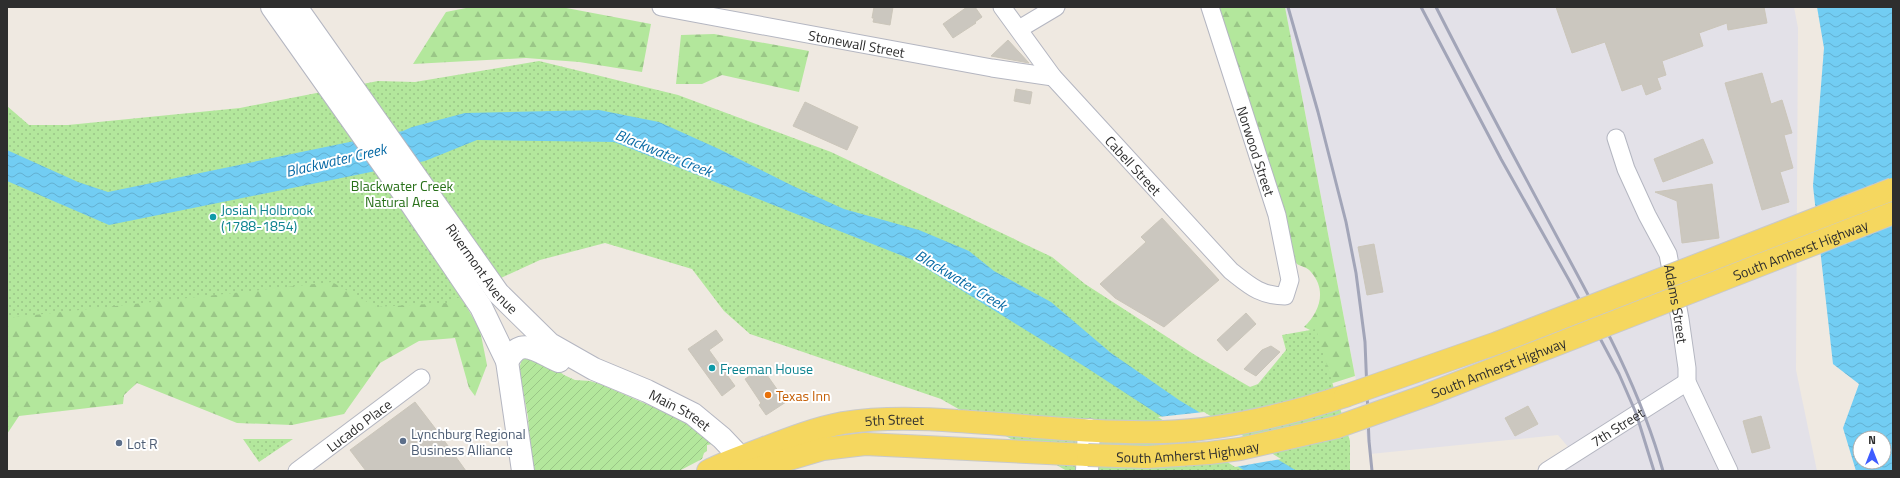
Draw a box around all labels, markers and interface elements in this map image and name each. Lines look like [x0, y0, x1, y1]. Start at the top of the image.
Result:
street label: Stonewall Street [807, 24, 907, 62]
street label: Norwood Street [1232, 103, 1280, 199]
water label: Blackwater Creek [612, 123, 718, 184]
street label: Cabell Street [1101, 130, 1167, 200]
water label: Blackwater Creek [283, 137, 391, 183]
park label: Blackwater Creek Natural Area [351, 175, 453, 212]
place label: Josiah Holbrook (1788-1854) [221, 199, 313, 236]
marker: Josiah Holbrook (1788-1854) [208, 212, 218, 222]
street label: South Amherst Highway [1729, 213, 1871, 285]
street label: Rivermont Avenue [441, 219, 523, 318]
water label: Blackwater Creek [911, 244, 1013, 318]
street label: Adams Street [1660, 262, 1694, 345]
street label: South Amherst Highway [1428, 331, 1569, 403]
place label: Freeman House [720, 358, 813, 379]
marker: Freeman House [707, 363, 717, 373]
street label: Main Street [646, 383, 716, 435]
place label: Texas Inn [776, 385, 830, 406]
marker: Texas Inn [763, 390, 773, 400]
street label: Lucado Place [322, 393, 396, 456]
street label: 7th Street [1586, 402, 1648, 451]
street label: 5th Street [864, 408, 924, 431]
place label: Lynchburg Regional Business Alliance [411, 423, 526, 460]
north arrow [1852, 430, 1892, 470]
text: N [1868, 432, 1876, 448]
place label: Lot R [127, 433, 158, 454]
street label: South Amherst Highway [1116, 434, 1261, 468]
marker: Lynchburg Regional Business Alliance [398, 436, 408, 446]
marker: Lot R [114, 438, 124, 448]

